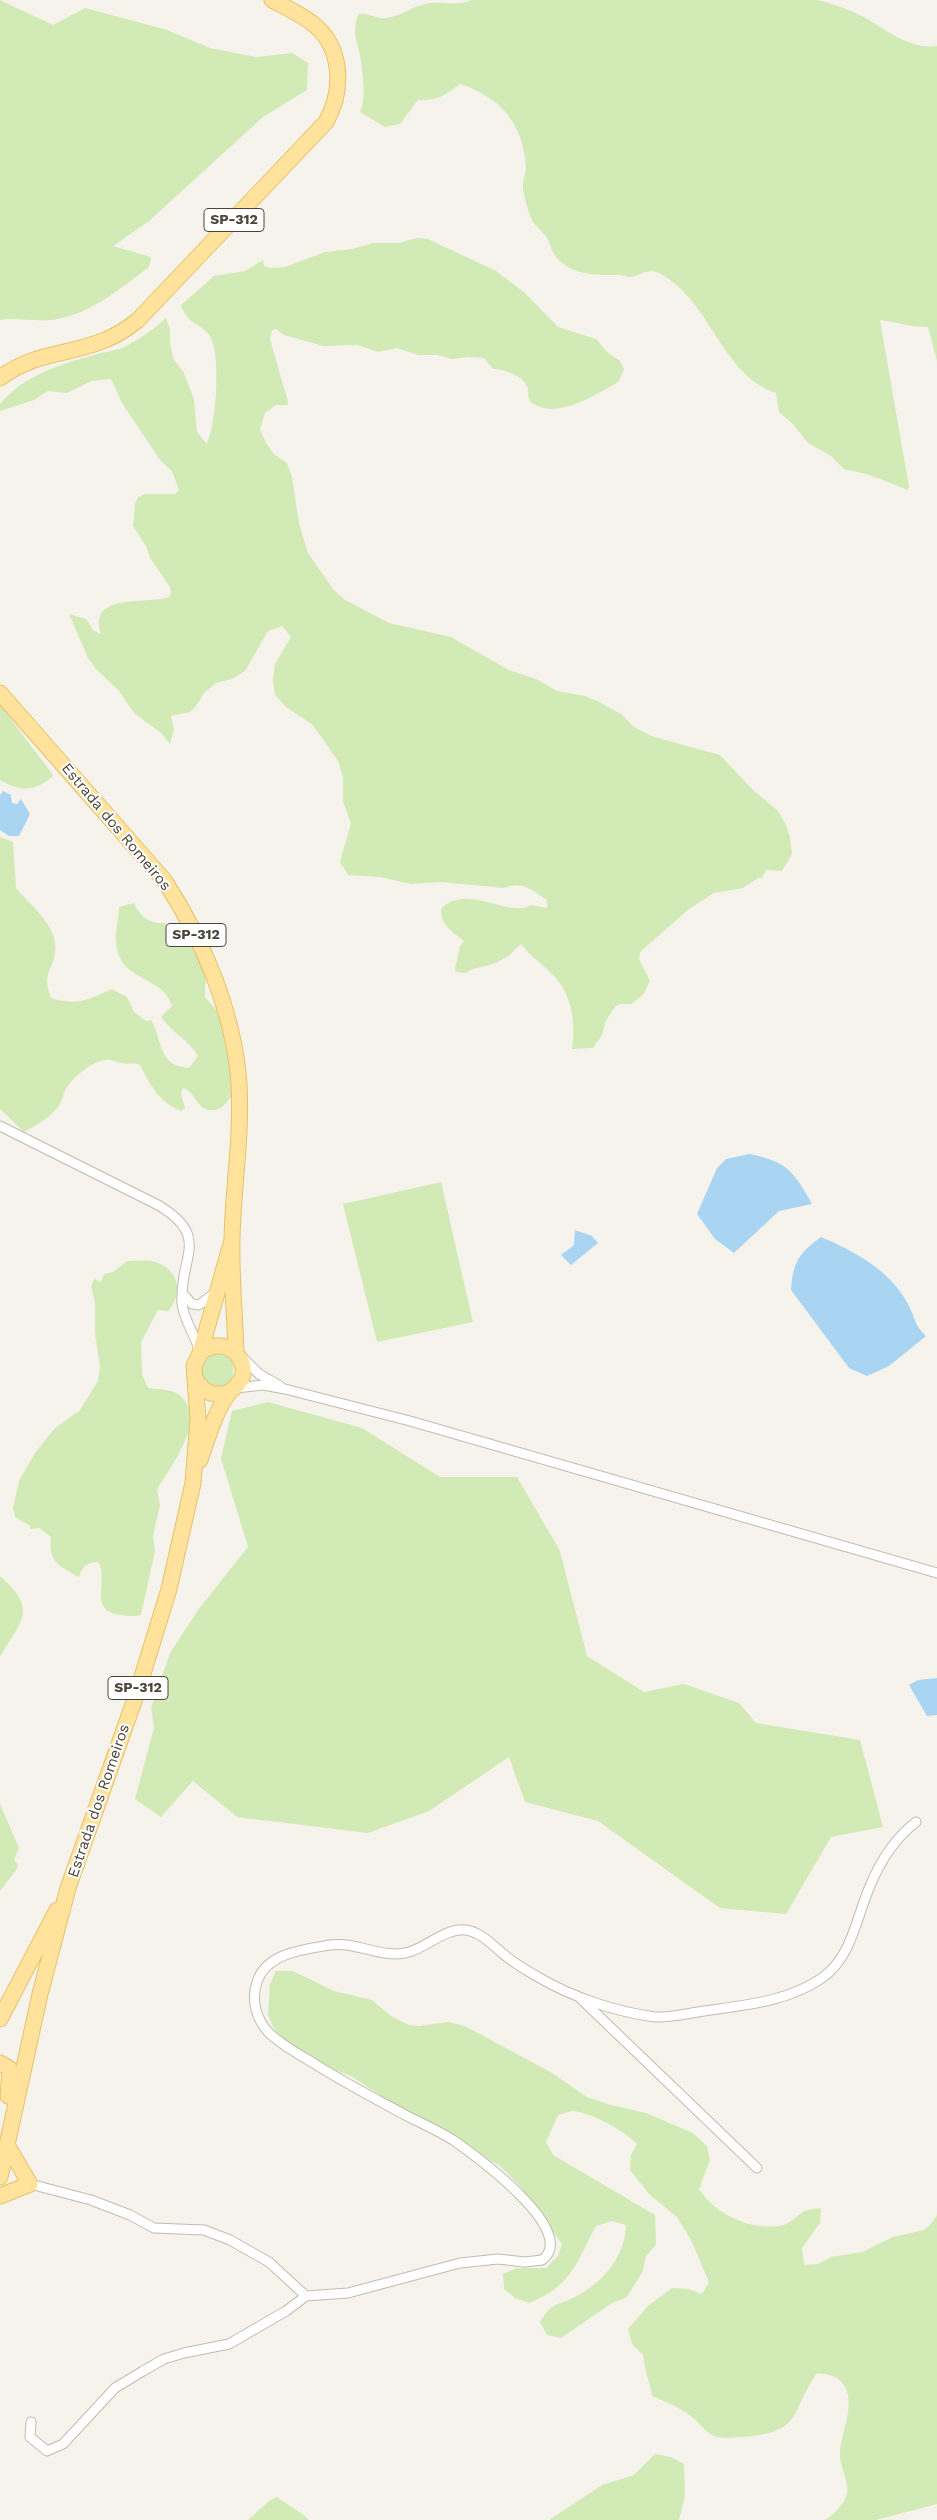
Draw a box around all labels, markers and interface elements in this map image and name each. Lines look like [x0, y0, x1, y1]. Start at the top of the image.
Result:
road number: SP-312 [204, 208, 264, 232]
street label: Estrada dos Romeiros [57, 760, 175, 894]
road number: SP-312 [166, 924, 226, 946]
road number: SP-312 [108, 1676, 168, 1700]
street label: Estrada dos Romeiros [64, 1722, 134, 1880]

